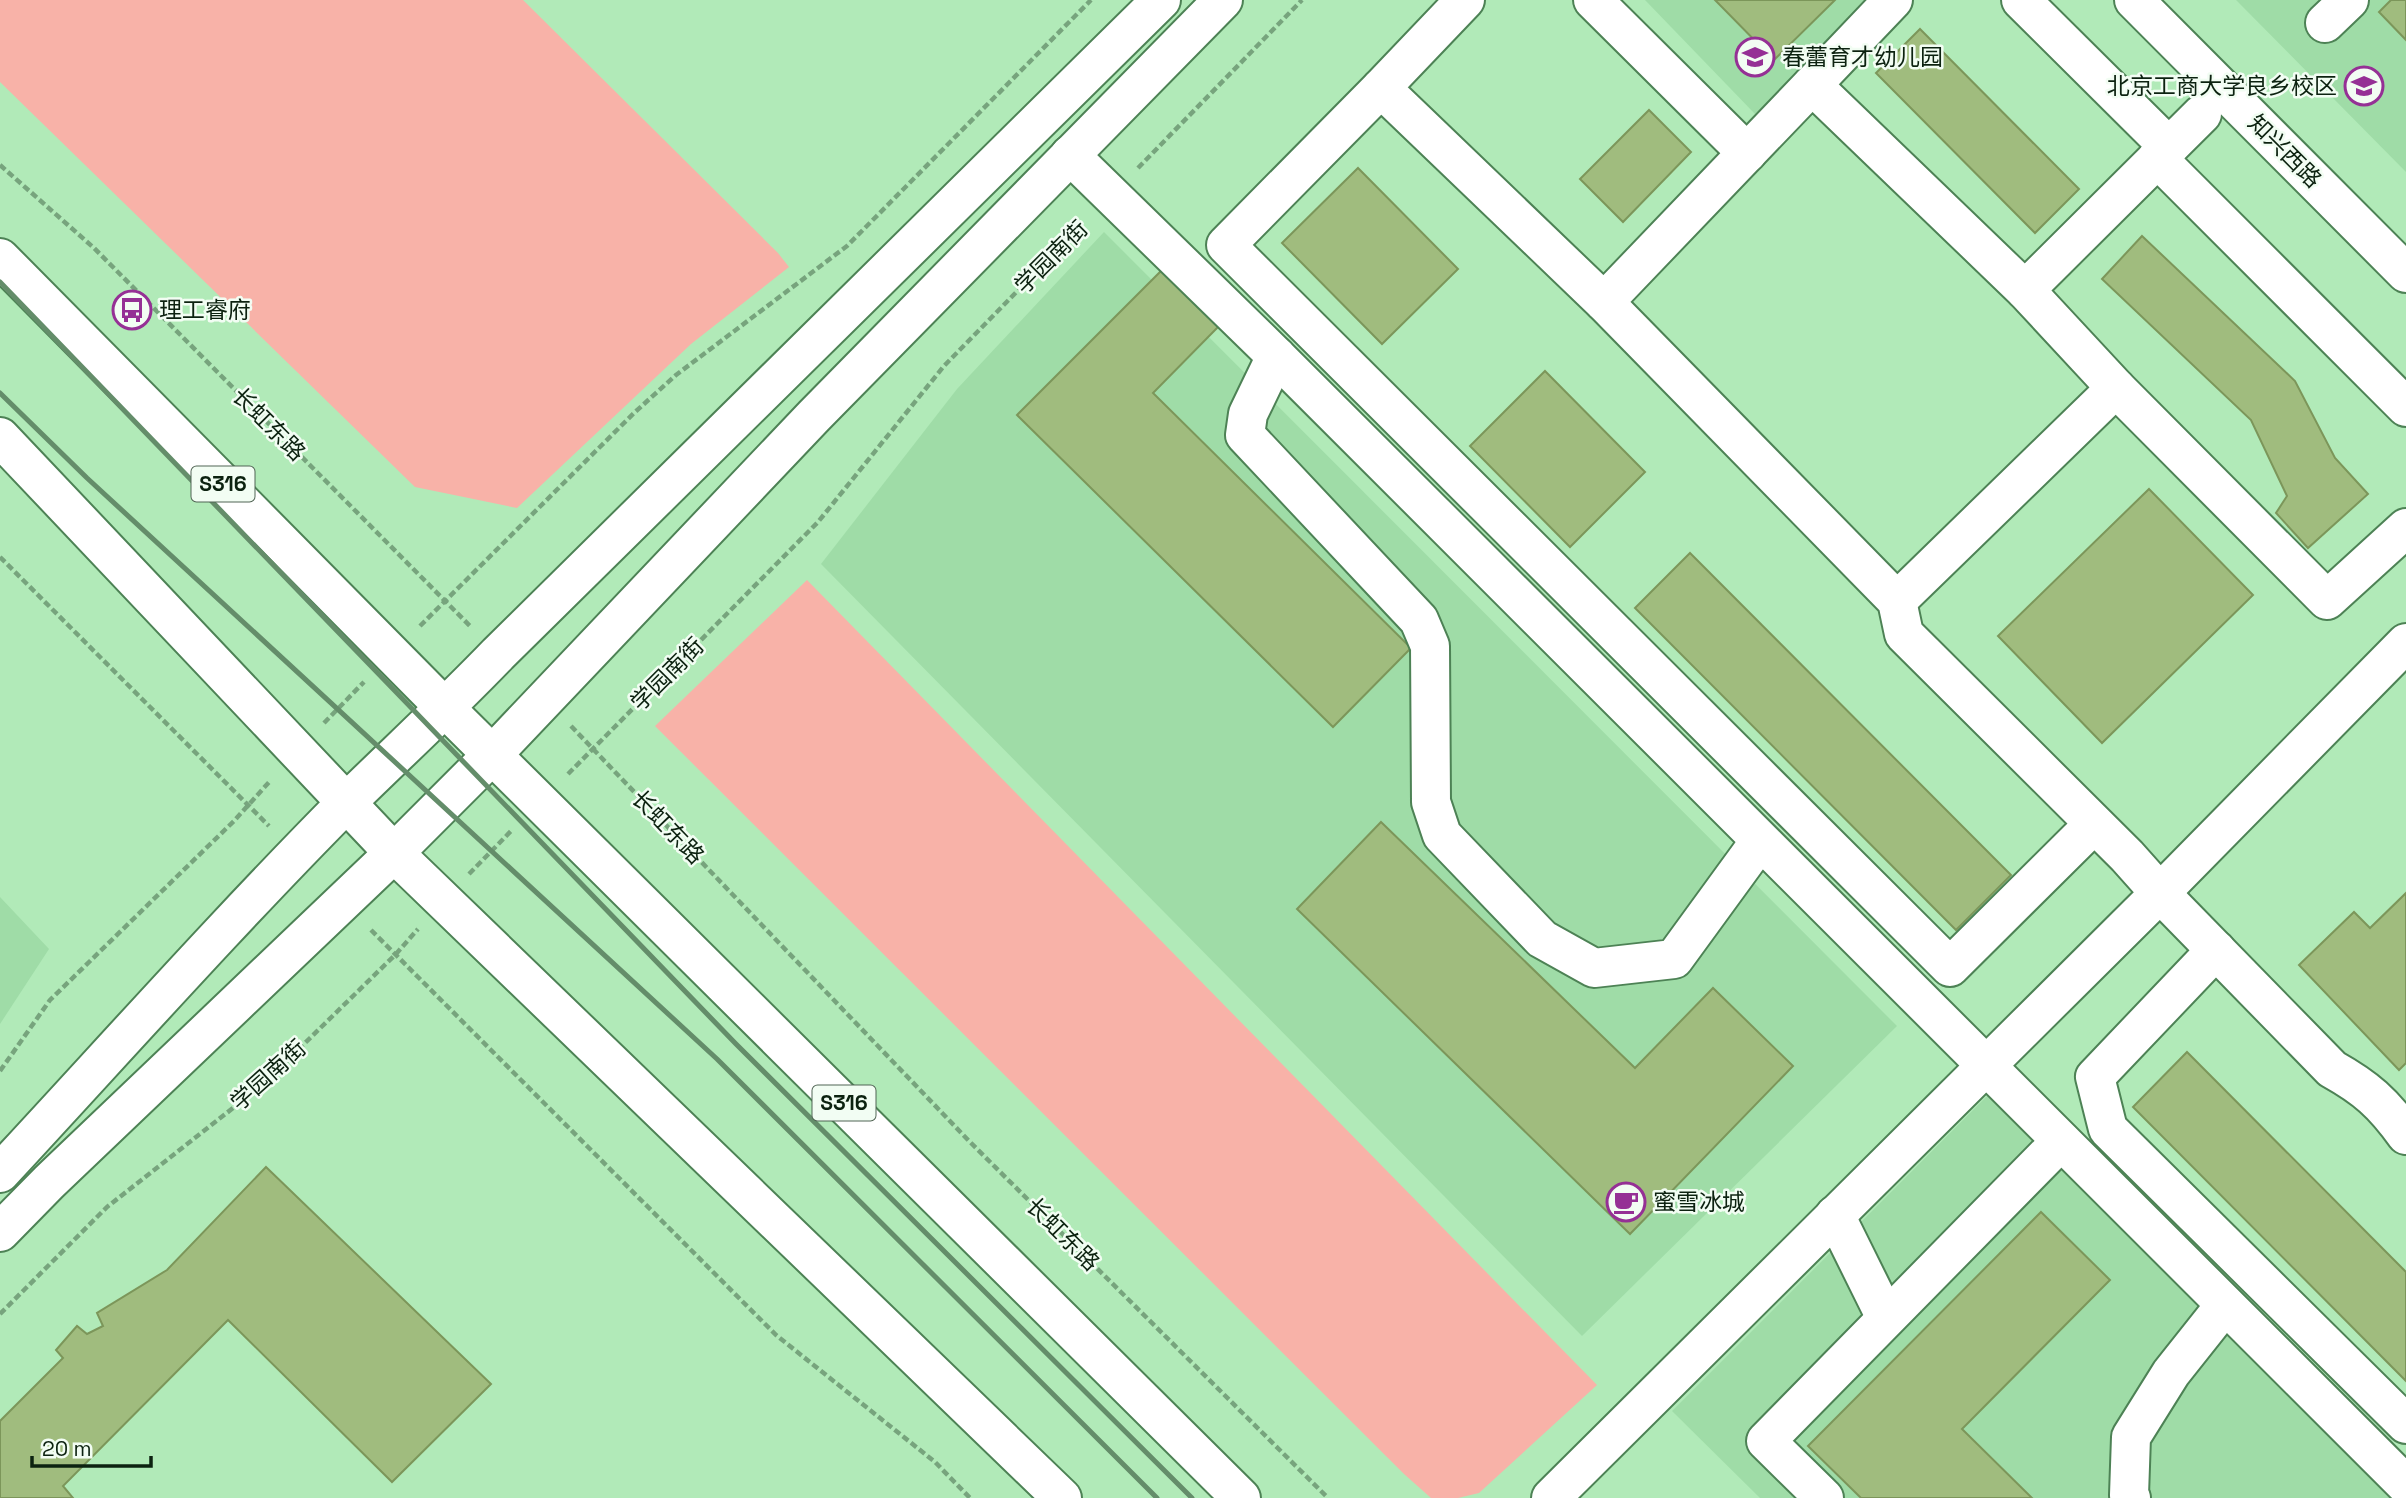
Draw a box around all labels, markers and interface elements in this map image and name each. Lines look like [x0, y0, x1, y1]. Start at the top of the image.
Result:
school or university icon: 春蕾育才幼儿园 [1734, 36, 1776, 78]
place label: 春蕾育才幼儿园 [1782, 42, 1943, 72]
school or university icon: 北京工商大学良乡校区 [2343, 65, 2385, 107]
place label: 北京工商大学良乡校区 [2107, 71, 2337, 101]
street label: 知兴西路 [2242, 108, 2328, 194]
street label: 学园南街 [1008, 214, 1094, 300]
bus stop icon: 理工睿府 [111, 289, 153, 331]
place label: 理工睿府 [159, 295, 251, 325]
street label: 长虹东路 [226, 381, 312, 467]
road number: S316 [192, 466, 255, 502]
street label: 学园南街 [624, 631, 710, 717]
street label: 长虹东路 [625, 783, 711, 871]
street label: 学园南街 [224, 1033, 312, 1117]
road number: S316 [812, 1086, 876, 1120]
cafe icon: 蜜雪冰城 [1605, 1181, 1647, 1223]
place label: 蜜雪冰城 [1653, 1187, 1745, 1217]
street label: 长虹东路 [1020, 1191, 1106, 1277]
scale bar [32, 1424, 150, 1468]
text: 20 m [42, 1435, 92, 1462]

